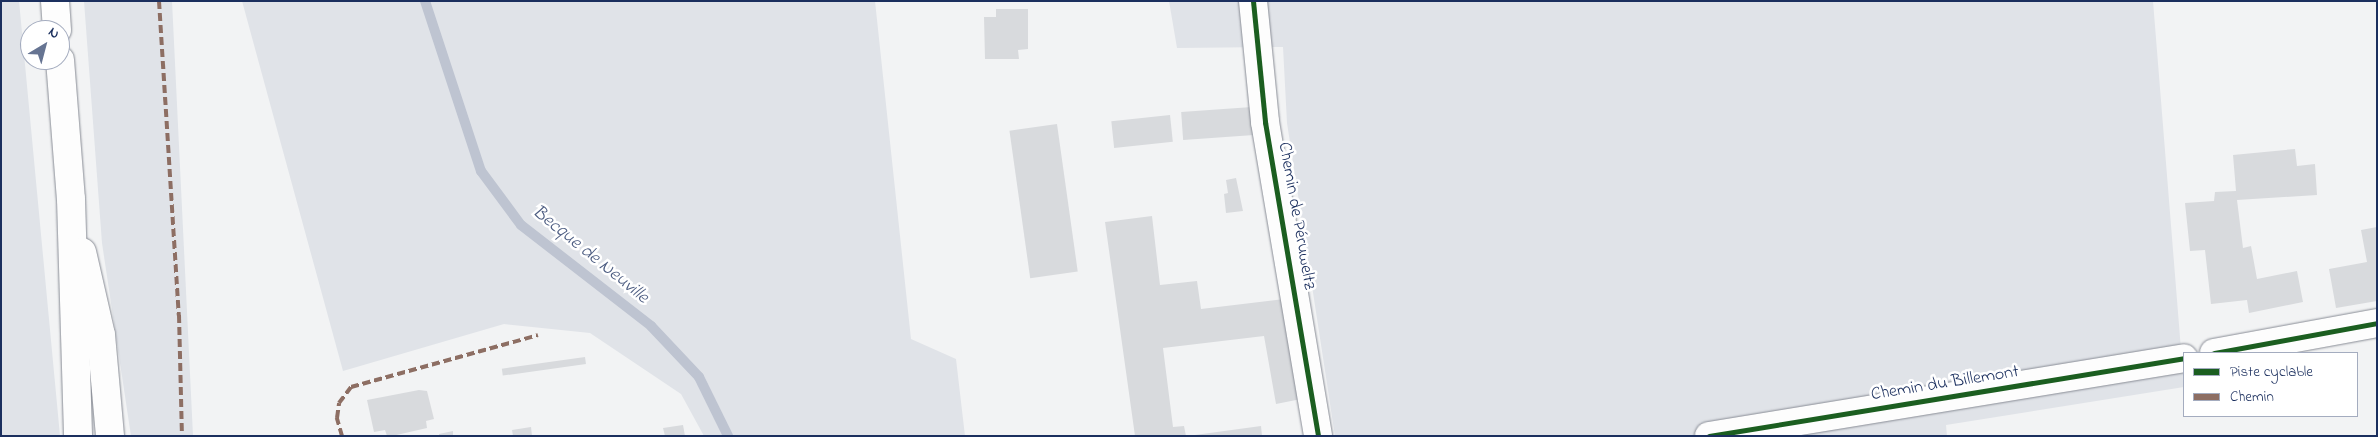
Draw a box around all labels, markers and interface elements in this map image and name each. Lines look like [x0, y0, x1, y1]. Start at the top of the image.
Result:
north arrow [20, 20, 70, 70]
text: N [44, 22, 64, 45]
street label: Chemin de Péruweltz [1272, 141, 1320, 291]
water label: Becque de Neuville [527, 201, 653, 309]
legend [2183, 352, 2358, 417]
text: Piste cyclable [2230, 361, 2313, 383]
street label: Chemin du Billemont [1869, 362, 2021, 406]
text: Chemin [2230, 386, 2274, 408]

